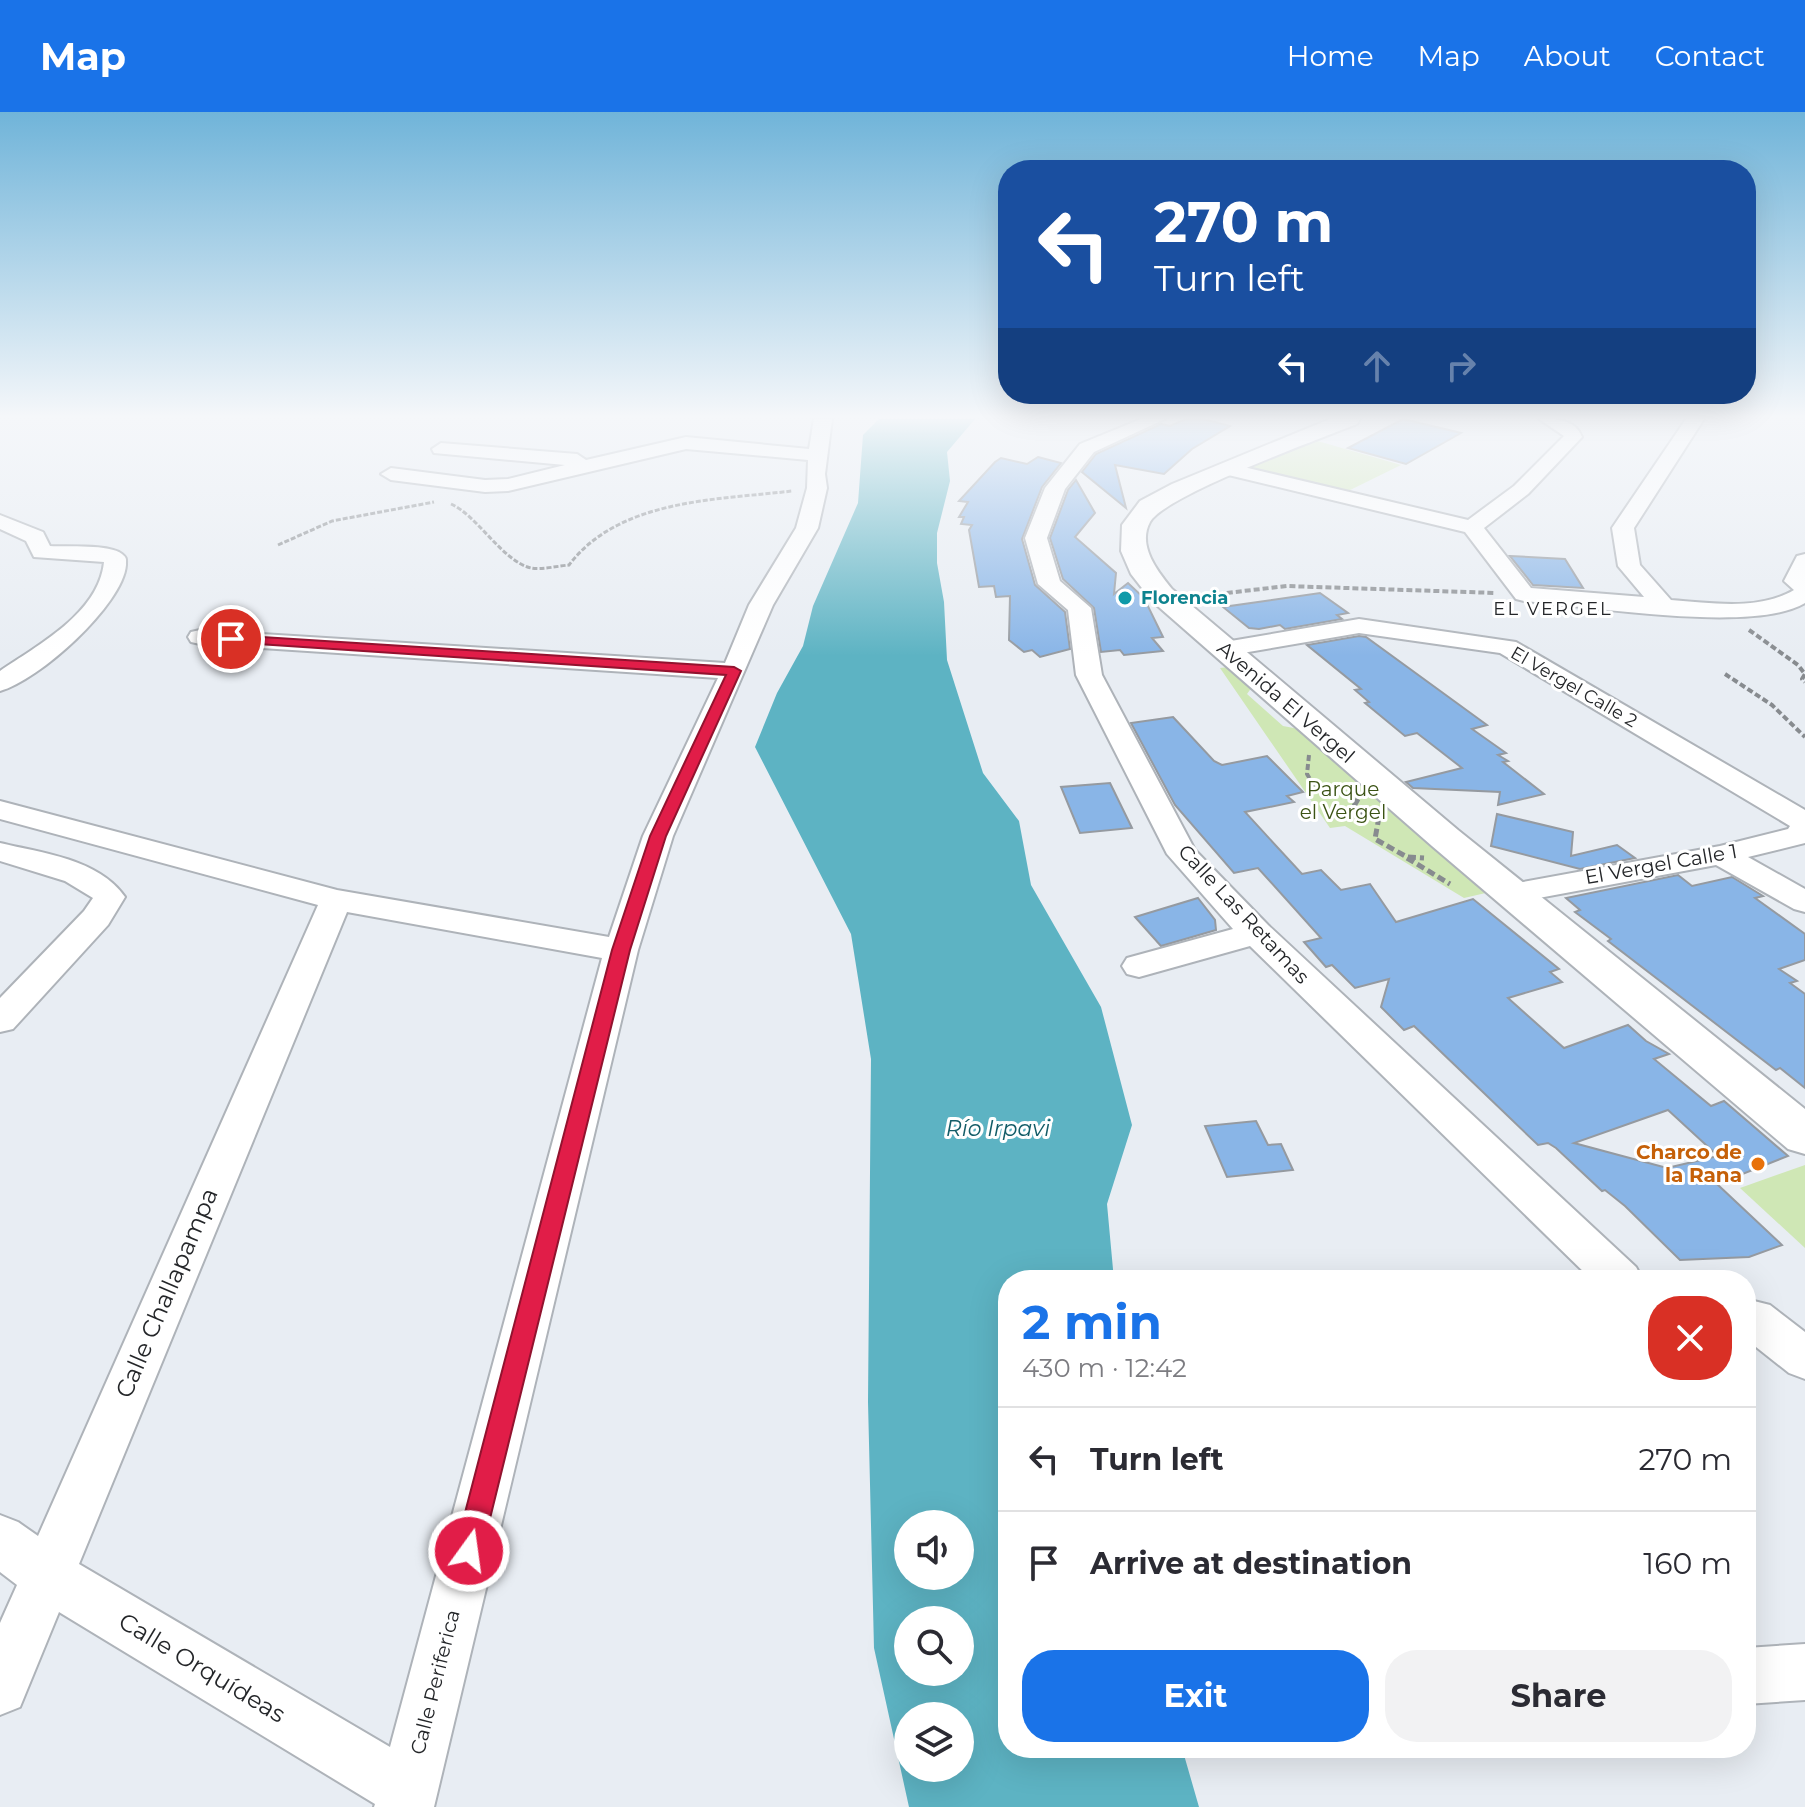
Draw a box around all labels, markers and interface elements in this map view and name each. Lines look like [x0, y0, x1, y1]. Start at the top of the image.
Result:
text: Map [40, 33, 126, 80]
text: Home [1287, 39, 1374, 73]
text: Map [1418, 39, 1480, 73]
text: About [1524, 39, 1611, 73]
text: Contact [1655, 39, 1765, 73]
text: 270 m [1154, 188, 1333, 256]
icon: left [1022, 192, 1126, 296]
text: Turn left [1154, 256, 1305, 300]
icon: left [1271, 344, 1315, 388]
icon: ahead [1355, 344, 1399, 388]
icon: right [1439, 344, 1483, 388]
place label: Florencia [1141, 587, 1228, 609]
marker: Florencia [1116, 589, 1134, 607]
district label: EL VERGEL [1493, 598, 1613, 620]
pin [197, 605, 265, 673]
icon: arrive [209, 617, 253, 661]
street label: Avenida El Vergel [1213, 636, 1359, 768]
street label: El Vergel Calle 2 [1507, 642, 1641, 732]
park label: Parque el Vergel [1300, 777, 1386, 824]
street label: El Vergel Calle 1 [1583, 839, 1739, 889]
street label: Calle Las Retamas [1173, 840, 1315, 989]
water label: Río Irpavi [946, 1115, 1050, 1142]
place label: Charco de la Rana [1636, 1140, 1742, 1187]
marker: Charco de la Rana [1749, 1155, 1767, 1173]
street label: Calle Challapampa [109, 1183, 224, 1402]
text: 2 min [1022, 1293, 1162, 1351]
button: close [1648, 1296, 1732, 1380]
text: 430 m · 12:42 [1022, 1352, 1187, 1384]
icon: left [1022, 1437, 1066, 1481]
text: Turn left [1090, 1441, 1223, 1478]
text: 270 m [1638, 1441, 1732, 1478]
position arrow [427, 1509, 511, 1593]
map controls [894, 1510, 974, 1782]
button: sound [894, 1510, 974, 1590]
icon: arrive [1022, 1541, 1066, 1585]
text: Arrive at destination [1090, 1545, 1412, 1582]
text: 160 m [1643, 1545, 1732, 1582]
street label: Calle Orquídeas [114, 1606, 291, 1729]
button: search [894, 1606, 974, 1686]
street label: Calle Periferica [405, 1607, 465, 1757]
button: Exit [1022, 1650, 1369, 1742]
button: Share [1385, 1650, 1732, 1742]
button: layers [894, 1702, 974, 1782]

